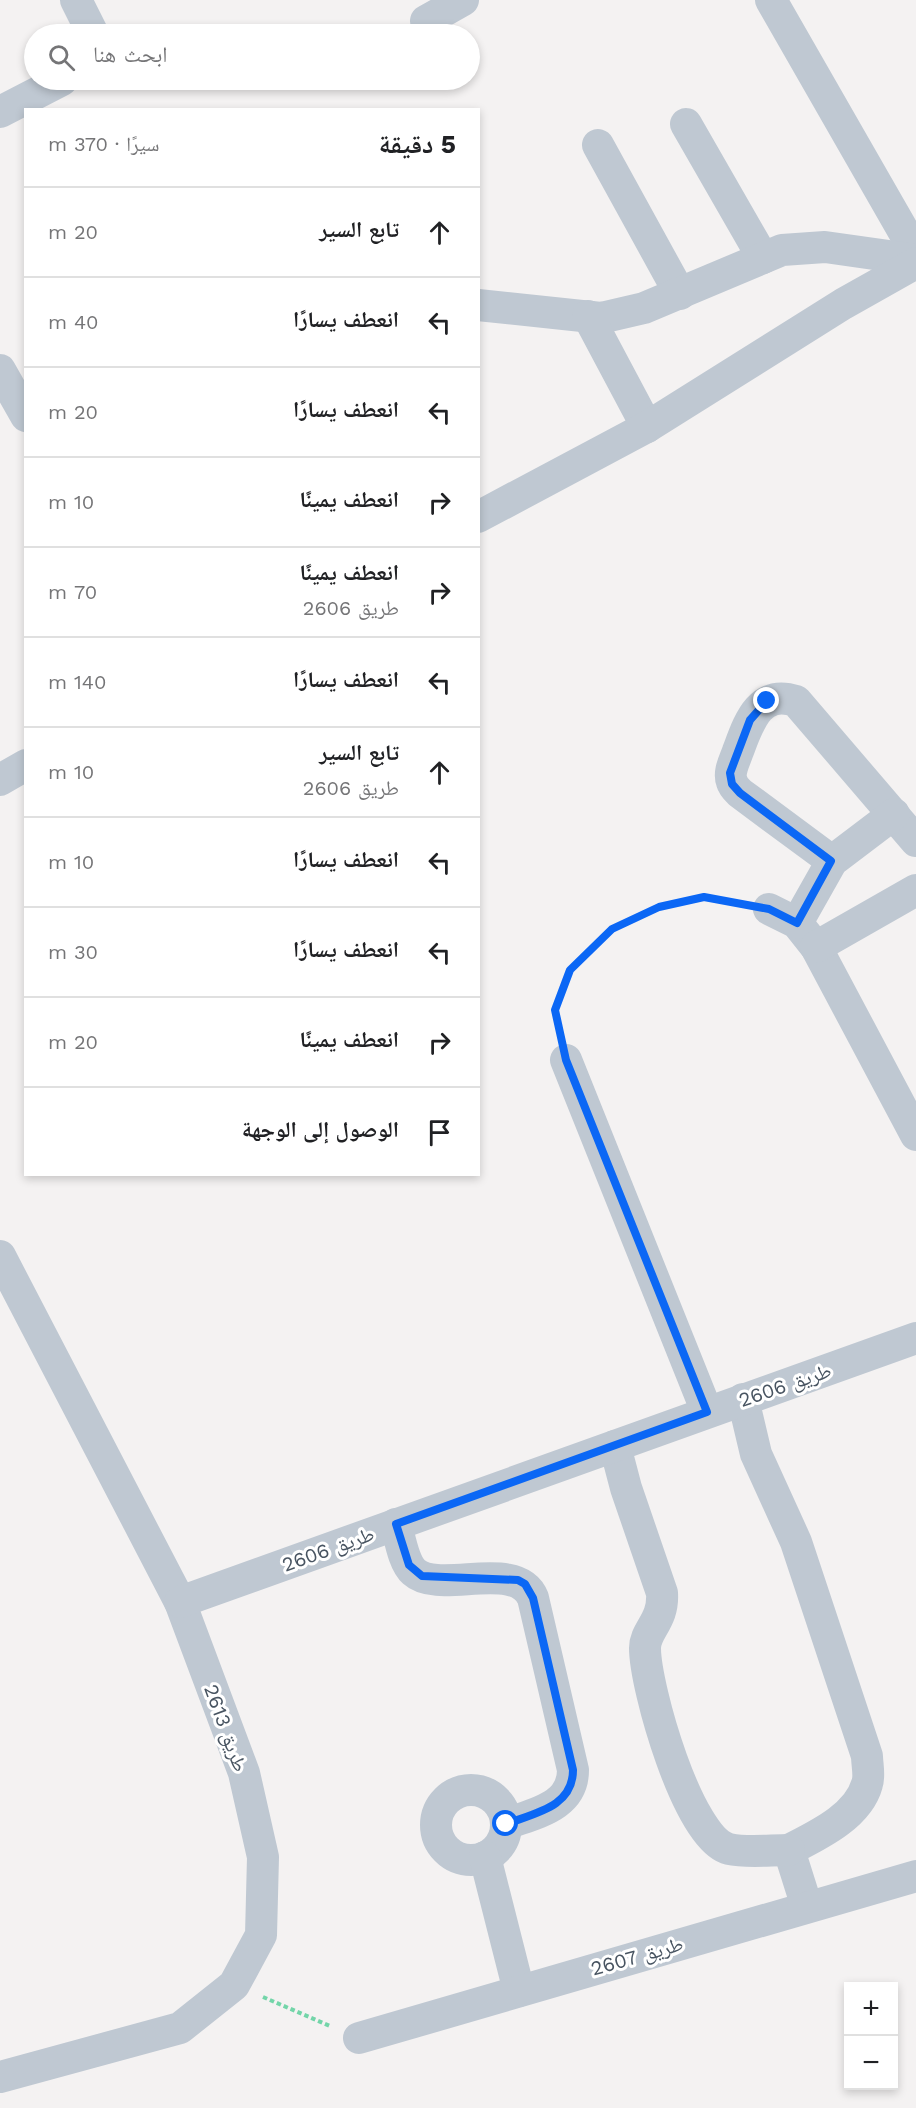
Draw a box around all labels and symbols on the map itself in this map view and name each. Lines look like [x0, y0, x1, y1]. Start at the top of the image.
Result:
route end [753, 687, 779, 713]
street label: طريق 2606 [736, 1358, 834, 1412]
street label: طريق 2606 [279, 1521, 377, 1577]
street label: طريق 2613 [199, 1681, 253, 1775]
route start [492, 1810, 518, 1836]
street label: طريق 2607 [588, 1931, 686, 1981]

